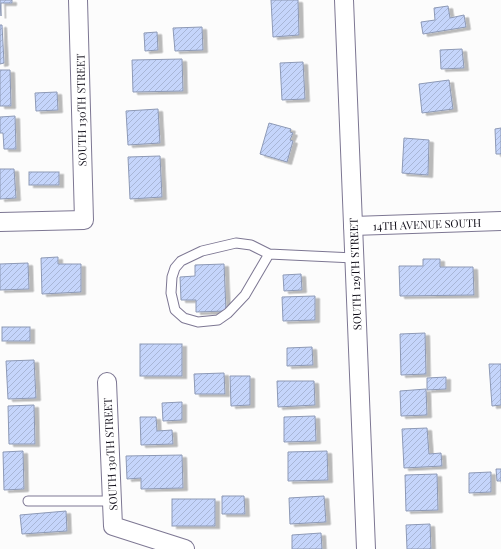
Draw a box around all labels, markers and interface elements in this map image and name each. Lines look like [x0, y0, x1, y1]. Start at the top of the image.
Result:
street label: SOUTH 130TH STREET [73, 53, 89, 167]
street label: 14TH AVENUE SOUTH [373, 215, 481, 233]
street label: SOUTH 129TH STREET [346, 217, 364, 330]
street label: SOUTH 130TH STREET [100, 397, 120, 511]

